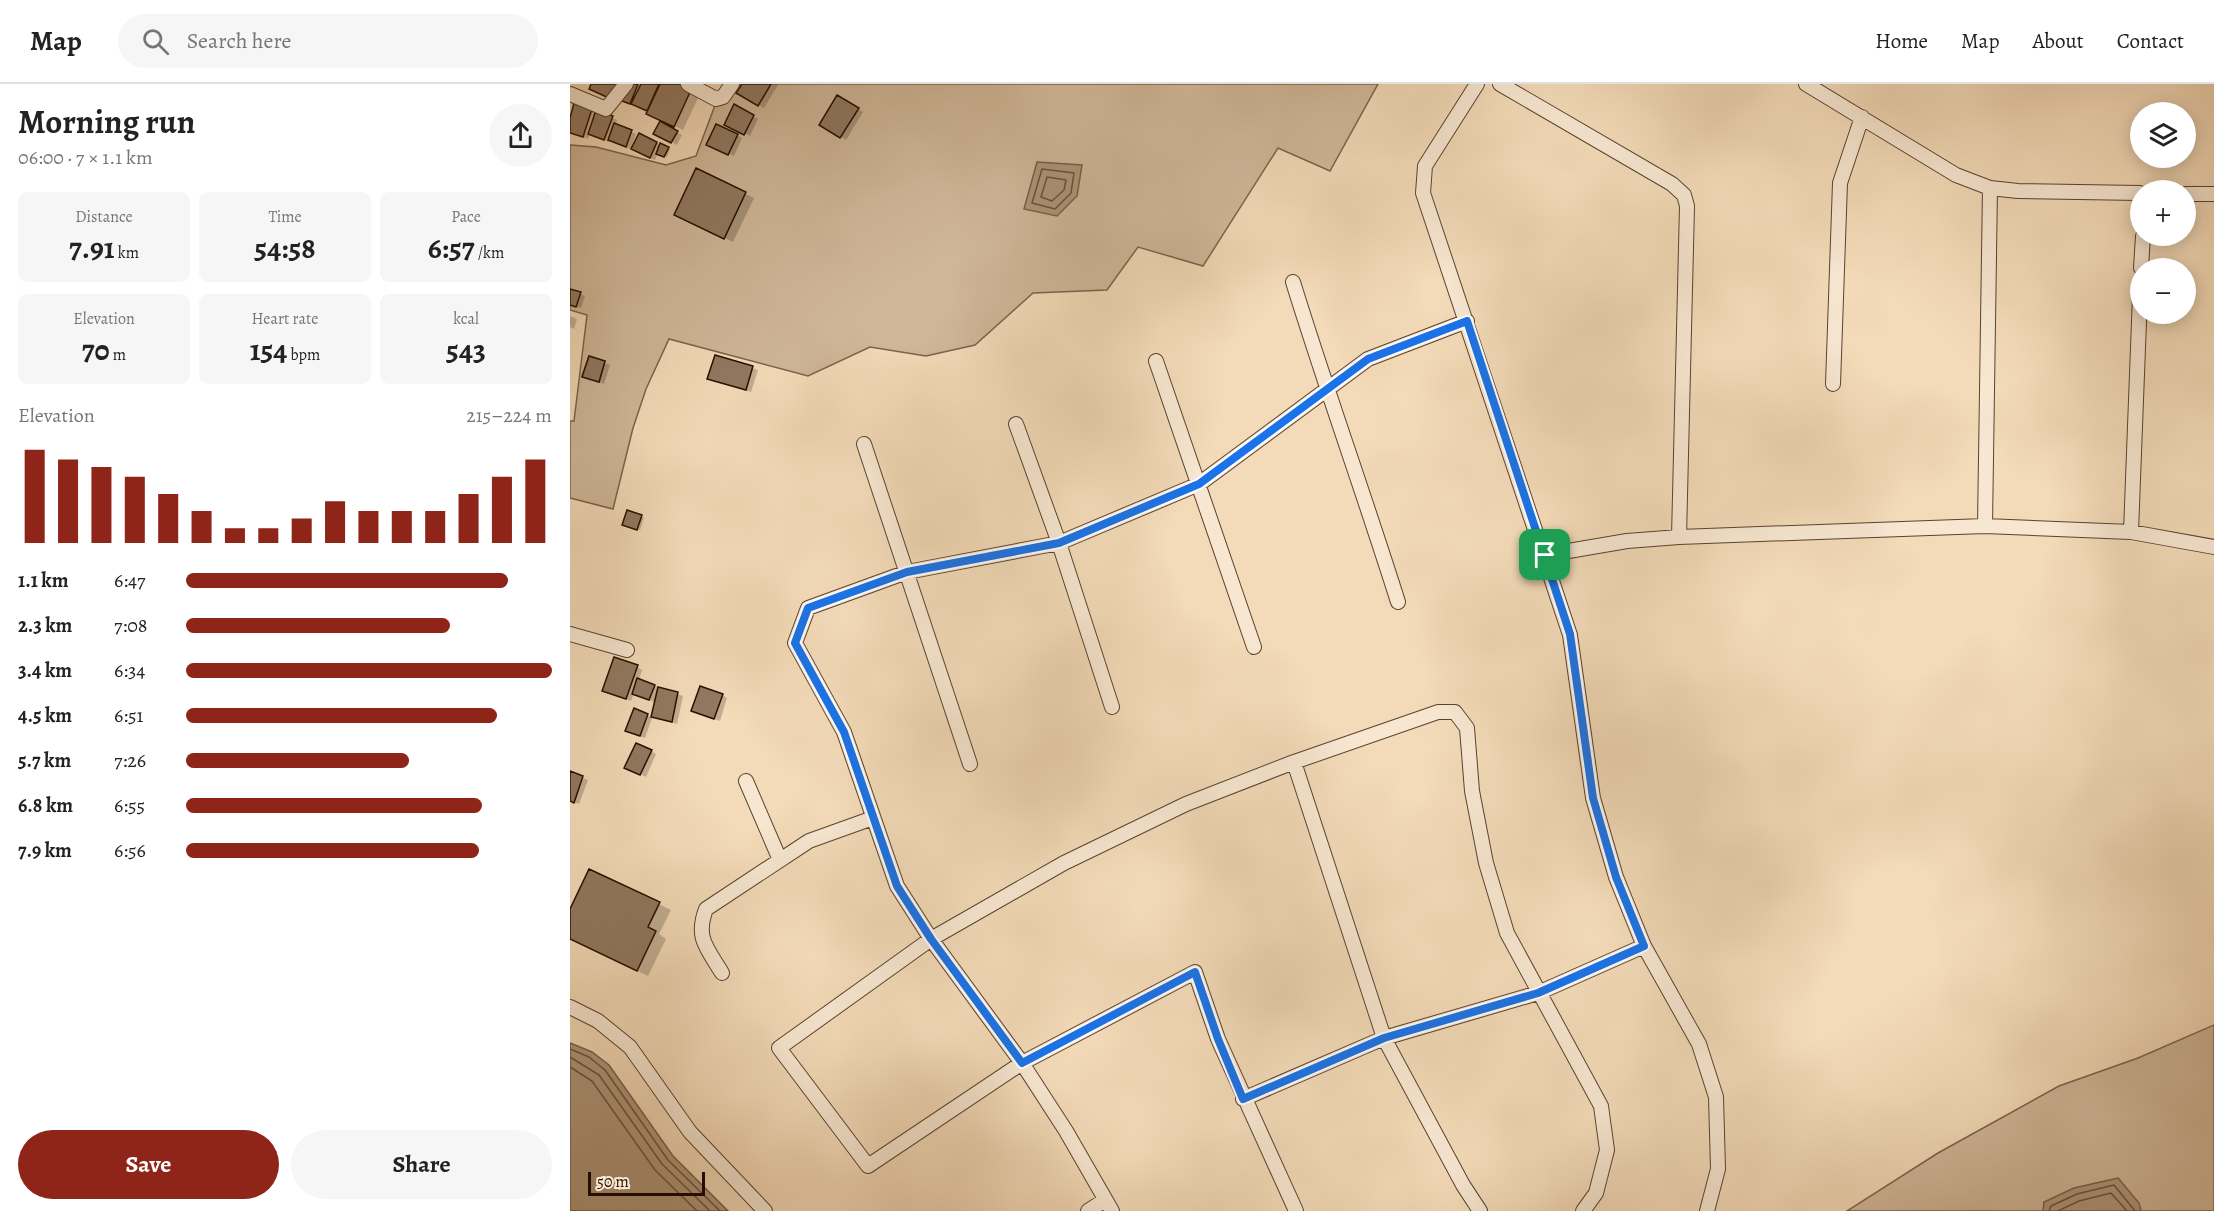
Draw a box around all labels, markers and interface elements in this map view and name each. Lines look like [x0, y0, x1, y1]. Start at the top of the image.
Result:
search box [118, 14, 538, 68]
text: Map [30, 22, 82, 60]
icon: search [139, 25, 172, 58]
text: Search here [187, 26, 291, 56]
text: Home [1875, 27, 1928, 55]
text: Map [1961, 27, 1999, 55]
text: About [2032, 27, 2084, 55]
text: Contact [2117, 27, 2184, 55]
text: Morning run [18, 99, 195, 144]
map controls [2130, 102, 2196, 324]
button: layers [2130, 102, 2196, 168]
button: share [489, 104, 552, 167]
text: 06:00 · 7 × 1.1 km [18, 144, 153, 171]
button: + [2130, 180, 2196, 246]
text: Distance [75, 206, 133, 228]
text: Time [268, 206, 302, 228]
text: Pace [451, 206, 481, 228]
text: 7.91 [69, 228, 115, 268]
text: 54:58 [254, 228, 316, 268]
text: 6:57 [428, 228, 475, 268]
text: km [115, 242, 139, 264]
text: /km [475, 242, 504, 264]
button: − [2130, 258, 2196, 324]
text: Elevation [73, 308, 135, 330]
text: Heart rate [252, 308, 318, 330]
text: kcal [453, 308, 479, 330]
text: 70 [82, 330, 110, 370]
text: 154 [250, 330, 287, 370]
text: 543 [446, 330, 486, 370]
text: m [110, 344, 126, 366]
text: bpm [287, 344, 320, 366]
text: Elevation [18, 402, 95, 429]
text: 215–224 m [466, 402, 552, 429]
pin [1519, 529, 1570, 580]
icon: arrive [1528, 538, 1561, 571]
text: 1.1 km [18, 567, 68, 594]
text: 6:47 [114, 567, 145, 594]
text: 2.3 km [18, 612, 72, 639]
text: 7:08 [114, 612, 148, 639]
text: 3.4 km [18, 657, 72, 684]
text: 6:34 [114, 657, 145, 684]
text: 4.5 km [18, 702, 72, 729]
text: 6:51 [114, 702, 143, 729]
text: 5.7 km [18, 747, 71, 774]
text: 7:26 [114, 747, 146, 774]
text: 6.8 km [18, 792, 73, 819]
text: 6:55 [114, 792, 145, 819]
text: 7.9 km [18, 837, 72, 864]
text: 6:56 [114, 837, 146, 864]
button: Save [18, 1130, 279, 1199]
button: Share [291, 1130, 552, 1199]
scale bar [588, 1169, 705, 1196]
text: 50 m [597, 1171, 629, 1193]

